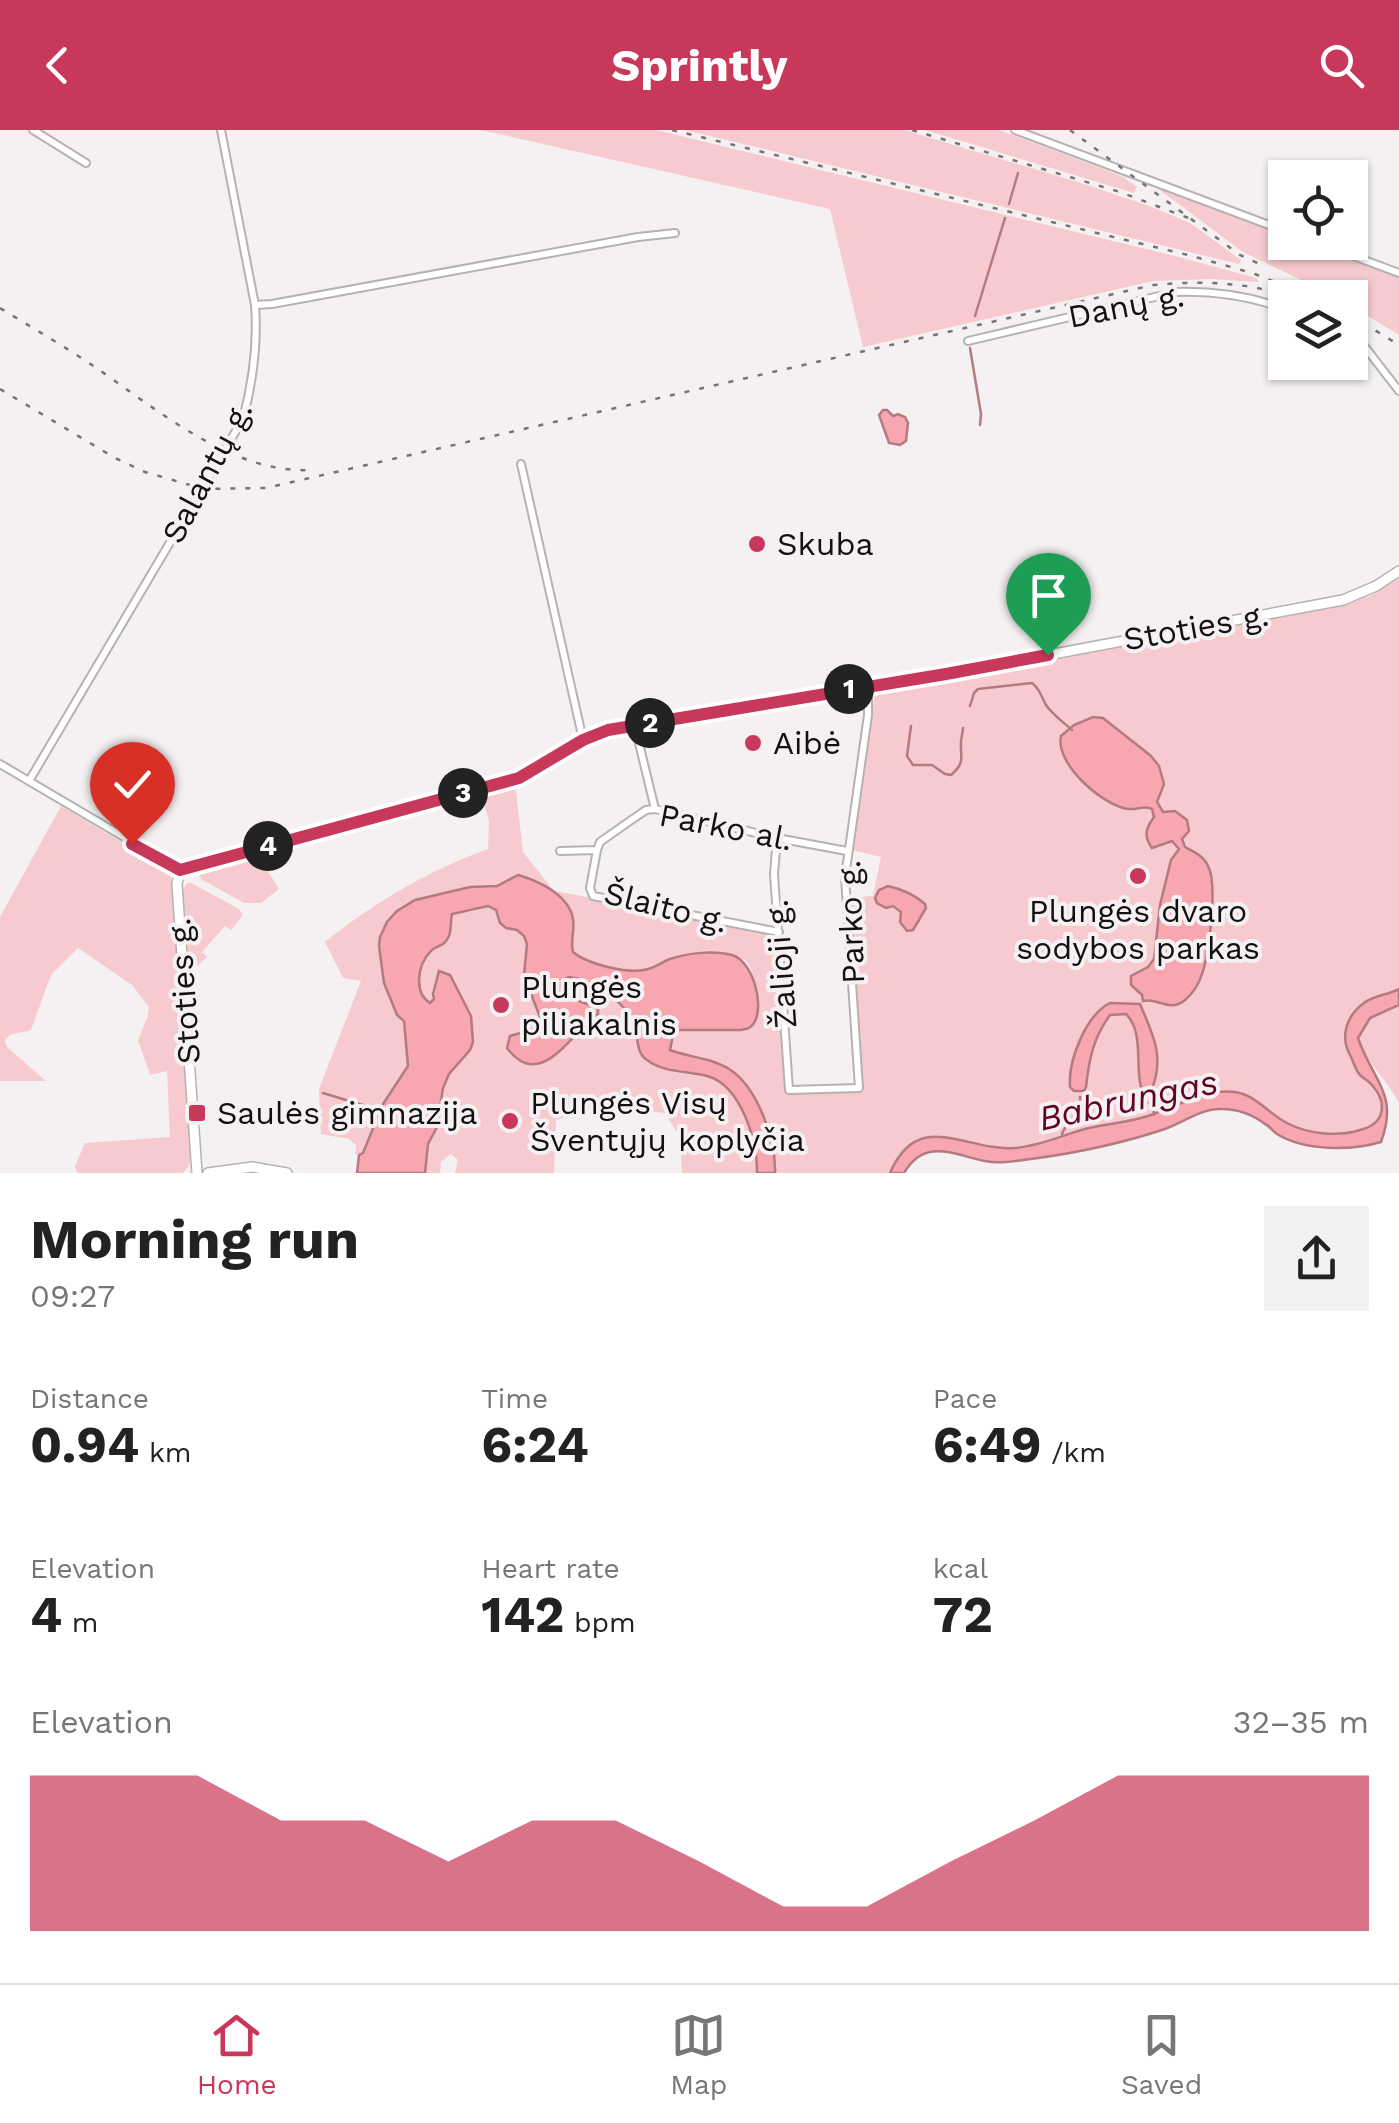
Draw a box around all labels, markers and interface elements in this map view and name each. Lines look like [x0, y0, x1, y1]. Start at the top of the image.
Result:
icon: back [30, 38, 85, 93]
icon: search [1314, 38, 1369, 93]
text: Sprintly [611, 39, 788, 92]
map controls [1268, 160, 1368, 380]
button: locate [1268, 160, 1368, 260]
street label: Danų g. [1065, 276, 1187, 336]
button: layers [1268, 280, 1368, 380]
street label: Salantų g. [154, 394, 260, 550]
place label: Skuba [777, 525, 874, 563]
marker: Skuba [746, 533, 768, 555]
pin [1006, 553, 1091, 656]
icon: arrive [1021, 568, 1076, 623]
street label: Stoties g. [1121, 596, 1271, 658]
pin: 1 [824, 664, 874, 714]
text: 1 [843, 672, 855, 705]
pin: 2 [625, 698, 675, 748]
text: 2 [642, 706, 658, 739]
place label: Aibė [773, 724, 841, 762]
marker: Aibė [742, 732, 764, 754]
pin [90, 742, 175, 845]
icon: check [105, 757, 160, 812]
pin: 3 [438, 768, 488, 818]
text: 3 [455, 776, 471, 809]
street label: Parko al. [656, 795, 796, 859]
pin: 4 [243, 821, 293, 871]
text: 4 [259, 829, 277, 862]
street label: Parko g. [830, 859, 872, 985]
marker: Plungės dvaro sodybos parkas [1127, 865, 1149, 887]
street label: Šlaito g. [600, 873, 732, 941]
place label: Plungės dvaro sodybos parkas [1016, 892, 1260, 967]
street label: Žalioji g. [758, 898, 804, 1030]
street label: Stoties g. [160, 917, 208, 1065]
place label: Plungės piliakalnis [521, 968, 677, 1043]
marker: Plungės piliakalnis [490, 994, 512, 1016]
water label: Babrungas [1035, 1061, 1221, 1139]
place label: Plungės Visų Šventųjų koplyčia [530, 1084, 805, 1159]
place label: Saulės gimnazija [217, 1094, 477, 1132]
marker: Saulės gimnazija [186, 1102, 208, 1124]
marker: Plungės Visų Šventųjų koplyčia [499, 1110, 521, 1132]
button: share [1264, 1206, 1369, 1311]
text: Morning run [30, 1207, 359, 1271]
text: 09:27 [30, 1277, 115, 1315]
text: Distance [30, 1382, 149, 1415]
text: Time [481, 1382, 548, 1415]
text: Pace [933, 1382, 997, 1415]
text: 0.94 [30, 1415, 139, 1474]
text: 6:24 [481, 1415, 589, 1474]
text: 6:49 [933, 1415, 1042, 1474]
text: km [139, 1436, 191, 1469]
text: /km [1042, 1436, 1106, 1469]
text: Elevation [30, 1552, 155, 1585]
text: Heart rate [481, 1552, 620, 1585]
text: kcal [933, 1552, 988, 1585]
text: 4 [30, 1585, 62, 1644]
text: 142 [481, 1585, 564, 1644]
text: 72 [933, 1585, 993, 1644]
text: m [62, 1606, 99, 1639]
text: bpm [564, 1606, 636, 1639]
text: Elevation [30, 1703, 173, 1741]
text: 32–35 m [1233, 1703, 1369, 1741]
tab: Home [197, 2008, 277, 2101]
tab: Map [670, 2008, 727, 2101]
tab: Saved [1121, 2008, 1202, 2101]

